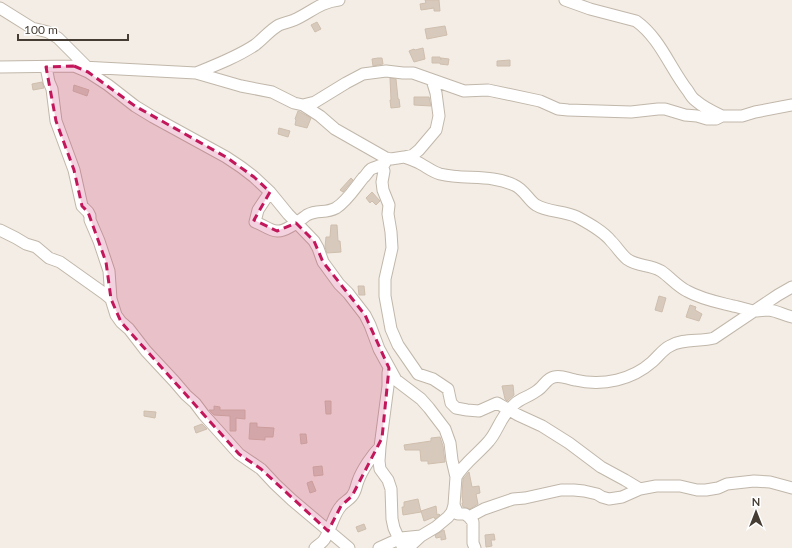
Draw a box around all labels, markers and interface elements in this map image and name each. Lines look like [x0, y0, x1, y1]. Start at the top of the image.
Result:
scale bar [18, 16, 128, 42]
text: 100 m [24, 22, 58, 37]
north arrow [736, 492, 776, 532]
text: N [752, 495, 760, 508]

